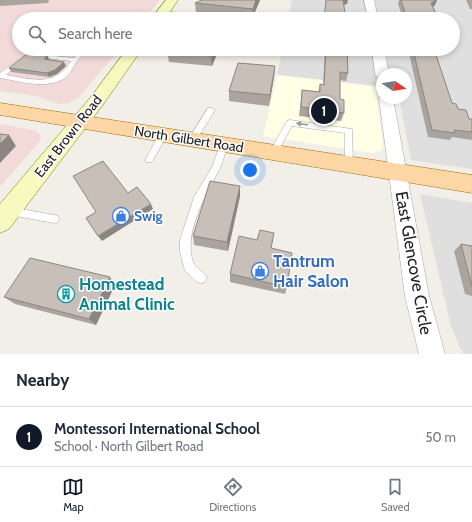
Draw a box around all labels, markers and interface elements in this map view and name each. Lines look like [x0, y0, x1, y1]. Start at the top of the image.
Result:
search box [12, 12, 460, 56]
icon: search [26, 23, 48, 45]
text: Search here [58, 25, 133, 43]
north arrow [376, 68, 412, 104]
street label: East Brown Road [30, 91, 106, 181]
pin: 1 [311, 96, 337, 126]
street label: North Gilbert Road [133, 121, 245, 157]
one-way arrow [296, 121, 309, 127]
your location [240, 160, 260, 180]
street label: East Glencove Circle [392, 190, 437, 337]
shop icon: Swig [111, 206, 131, 226]
place label: Swig [134, 207, 163, 225]
place label: Tantrum Hair Salon [273, 251, 349, 291]
shop icon: Tantrum Hair Salon [250, 261, 270, 281]
place label: Homestead Animal Clinic [79, 274, 175, 314]
building icon: Homestead Animal Clinic [56, 284, 76, 304]
text: Nearby [16, 370, 69, 390]
text: Montessori International School [54, 420, 260, 438]
text: 1 [27, 429, 31, 445]
text: 50 m [426, 429, 456, 445]
text: School · North Gilbert Road [54, 438, 203, 454]
tab: Map [62, 476, 84, 514]
tab: Directions [209, 476, 256, 514]
tab: Saved [381, 476, 410, 514]

